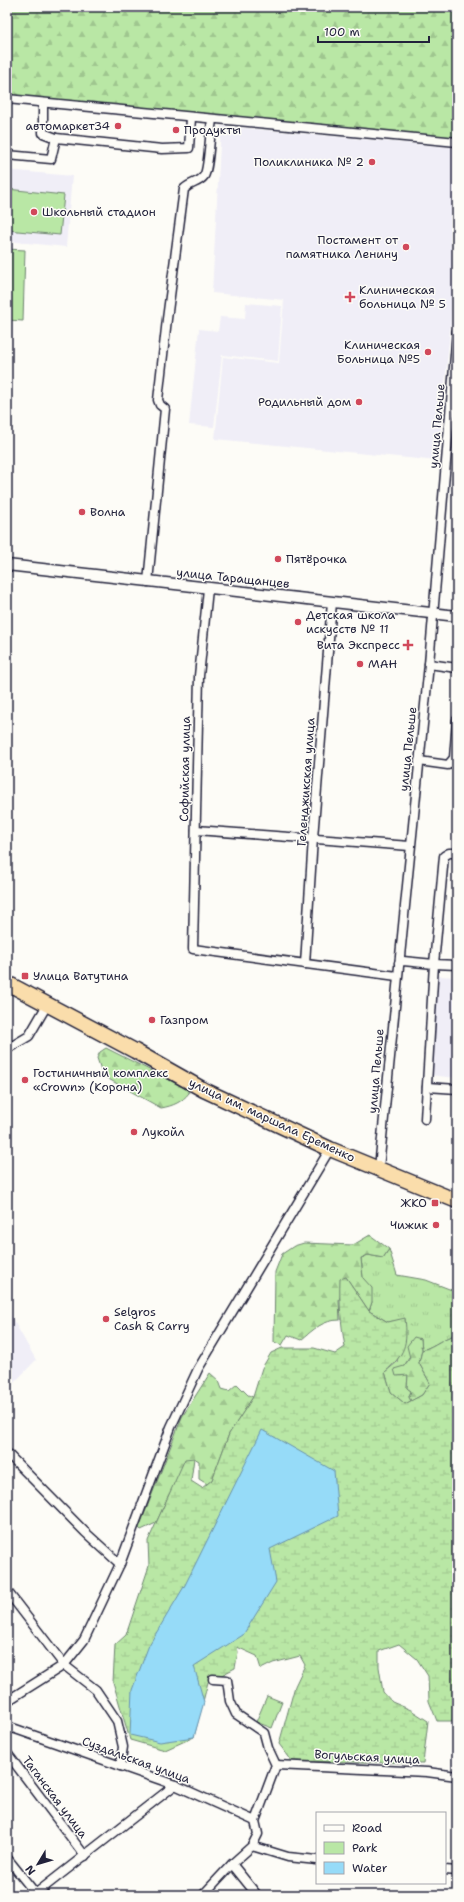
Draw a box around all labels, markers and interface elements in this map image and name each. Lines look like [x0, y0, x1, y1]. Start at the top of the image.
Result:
scale bar [318, 18, 429, 44]
text: 100 m [324, 24, 360, 40]
place label: автомаркет34 [25, 118, 110, 134]
marker: автомаркет34 [113, 121, 123, 131]
place label: Продукты [184, 122, 241, 138]
marker: Продукты [171, 125, 181, 135]
place label: Поликлиника № 2 [254, 154, 364, 170]
marker: Поликлиника № 2 [367, 157, 377, 167]
place label: Школьный стадион [42, 204, 156, 220]
marker: Школьный стадион [29, 207, 39, 217]
place label: Постамент от памятника Ленину [286, 232, 399, 262]
marker: Постамент от памятника Ленину [401, 242, 411, 252]
place label: Клиническая больница № 5 [359, 282, 446, 312]
marker: Клиническая больница № 5 [344, 291, 356, 303]
place label: Клиническая Больница №5 [337, 337, 420, 367]
marker: Клиническая Больница №5 [423, 347, 433, 357]
street label: улица Пельше [425, 383, 449, 469]
place label: Родильный дом [258, 394, 351, 410]
marker: Родильный дом [354, 397, 364, 407]
place label: Волна [90, 504, 126, 520]
marker: Волна [77, 507, 87, 517]
place label: Пятёрочка [286, 551, 347, 567]
marker: Пятёрочка [273, 554, 283, 564]
street label: улица Таращанцев [176, 564, 290, 592]
place label: Детская школа искусств № 11 [306, 607, 396, 637]
marker: Детская школа искусств № 11 [293, 617, 303, 627]
place label: Вита Экспресс [317, 637, 400, 653]
marker: Вита Экспресс [403, 640, 413, 650]
place label: МАН [368, 656, 397, 672]
marker: МАН [355, 659, 365, 669]
street label: улица Пельше [396, 706, 420, 792]
street label: Софийская улица [176, 716, 194, 822]
street label: Геленджикская улица [294, 717, 319, 847]
place label: Улица Ватутина [33, 968, 129, 984]
marker: Улица Ватутина [20, 971, 30, 981]
place label: Газпром [160, 1012, 208, 1028]
marker: Газпром [147, 1015, 157, 1025]
street label: улица Пельше [364, 1028, 388, 1114]
place label: Гостиничный комплекс «Crown» (Корона) [33, 1065, 168, 1095]
street label: улица им. маршала Еременко [186, 1074, 358, 1166]
marker: Гостиничный комплекс «Crown» (Корона) [20, 1075, 30, 1085]
place label: Лукойл [142, 1124, 185, 1140]
marker: Лукойл [129, 1127, 139, 1137]
place label: ЖКО [400, 1195, 427, 1211]
marker: ЖКО [430, 1198, 440, 1208]
place label: Чижик [390, 1217, 429, 1233]
marker: Чижик [431, 1220, 441, 1230]
place label: Selgros Cash & Carry [114, 1304, 190, 1334]
marker: Selgros Cash & Carry [101, 1314, 111, 1324]
street label: Суздальская улица [80, 1733, 193, 1787]
street label: Вогульская улица [314, 1746, 421, 1768]
street label: Таганская улица [19, 1753, 91, 1842]
legend [316, 1812, 446, 1884]
text: Road [352, 1820, 383, 1836]
text: Park [352, 1840, 378, 1856]
north arrow [18, 1844, 58, 1884]
text: Water [352, 1860, 388, 1876]
text: N [22, 1862, 39, 1878]

